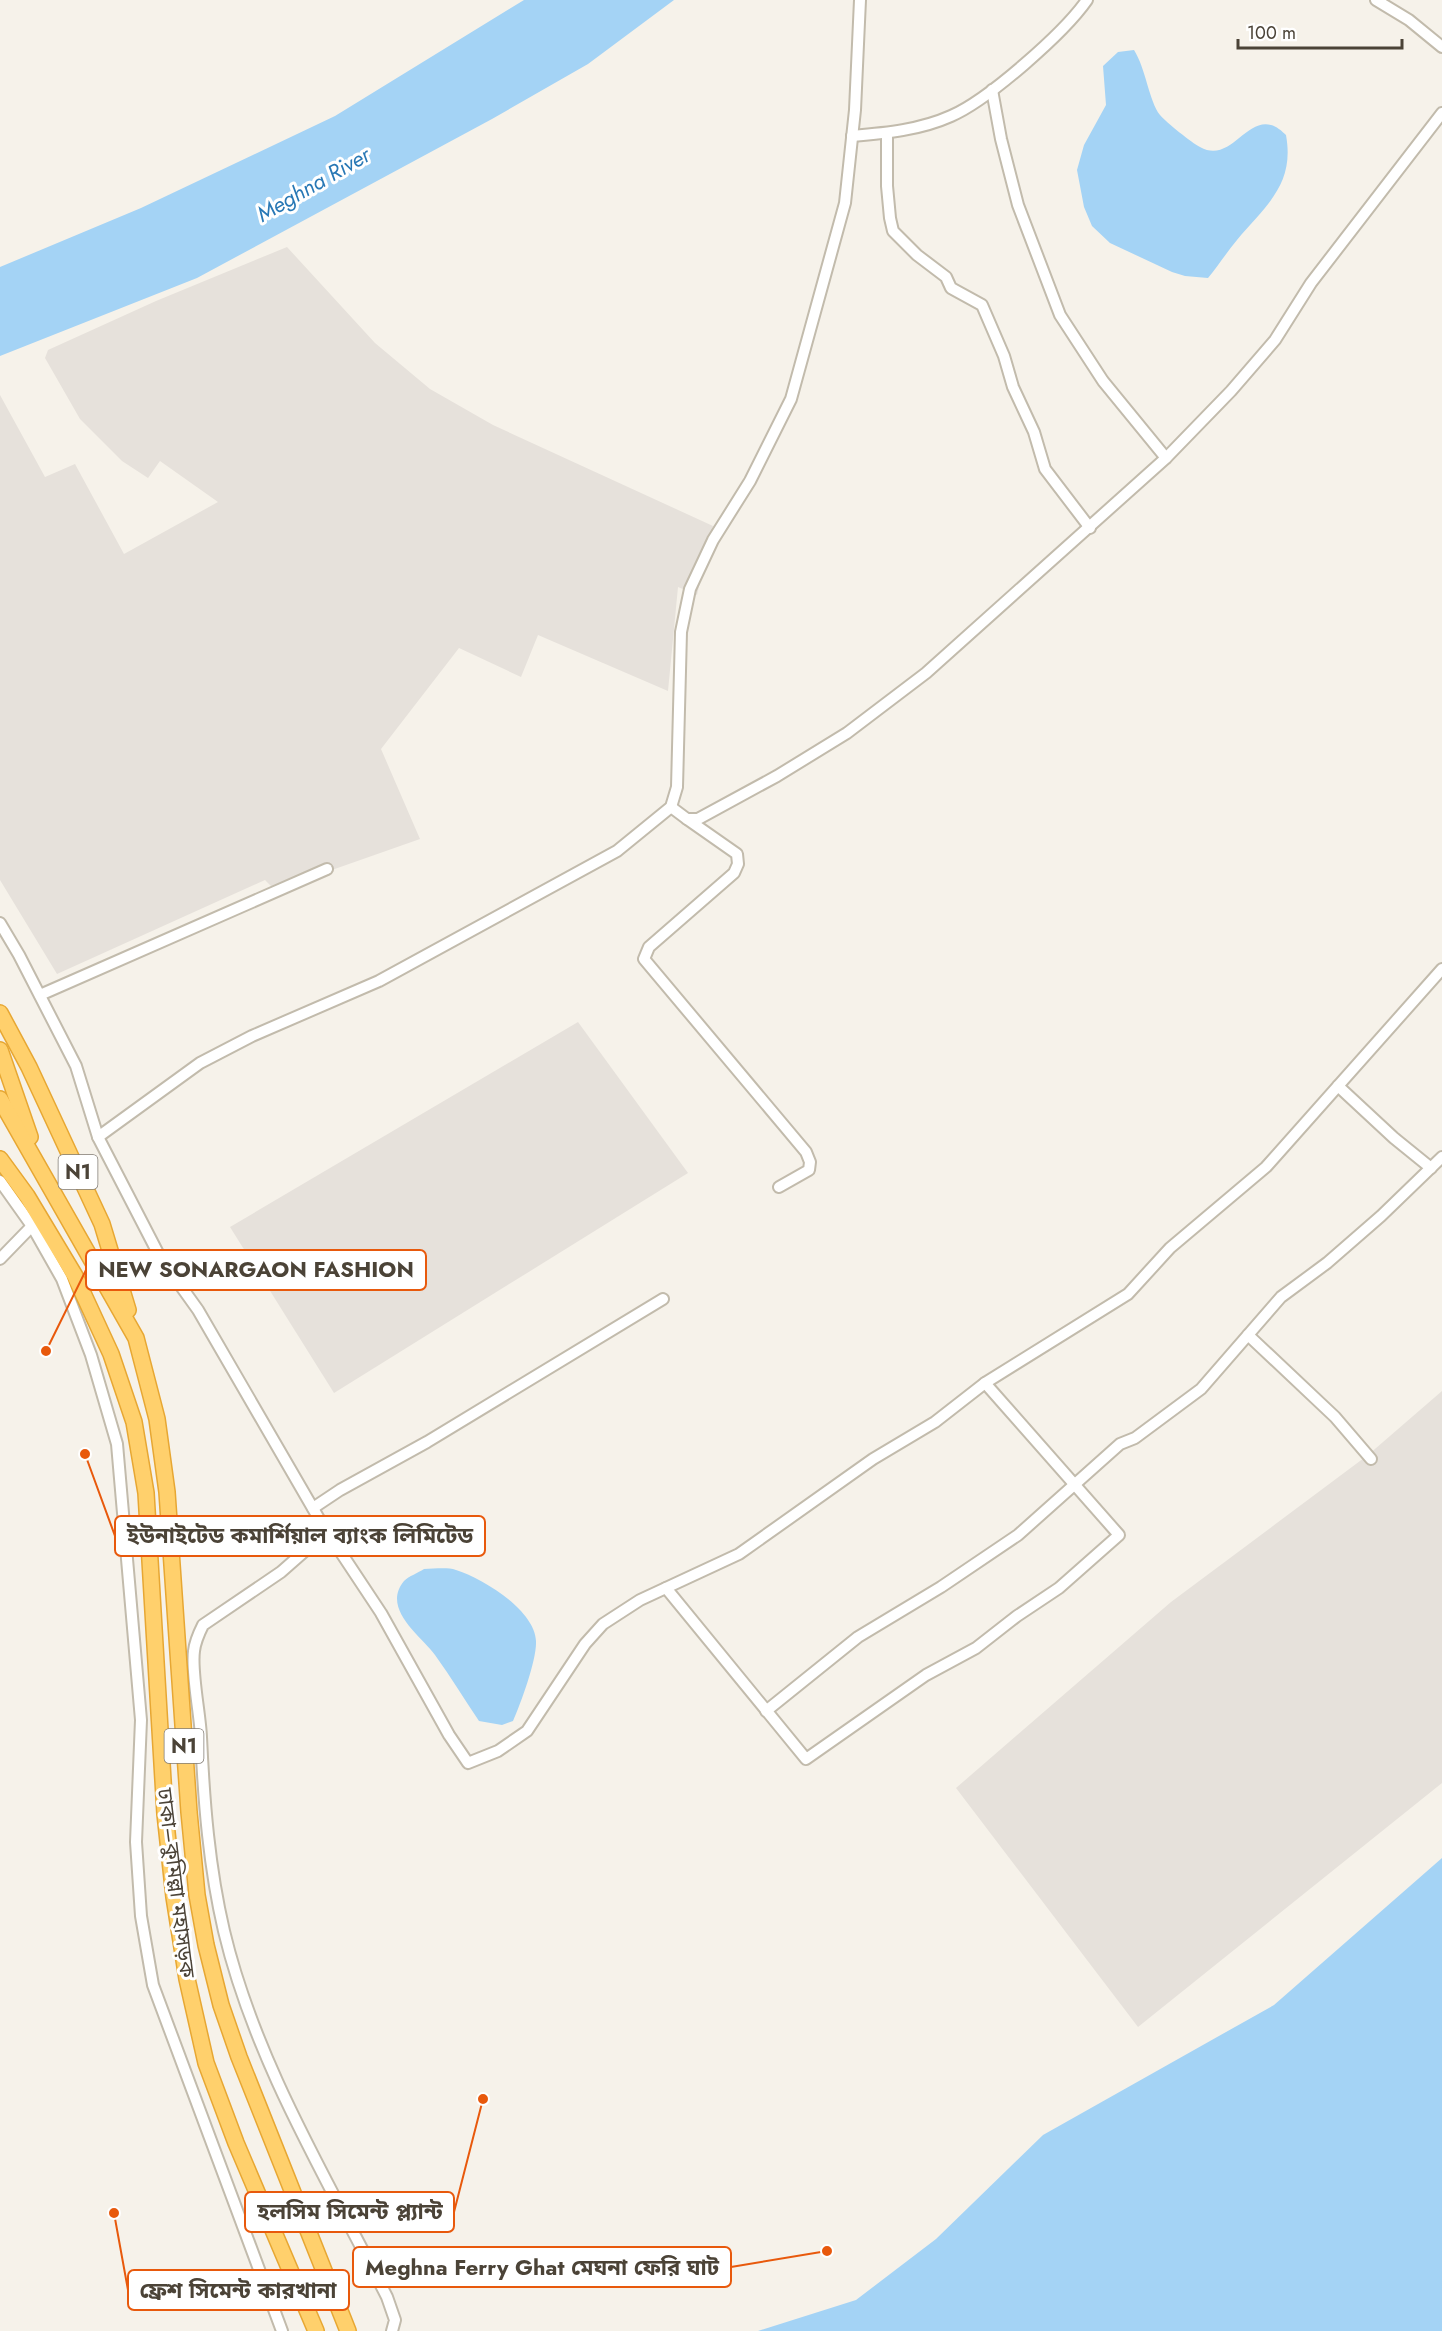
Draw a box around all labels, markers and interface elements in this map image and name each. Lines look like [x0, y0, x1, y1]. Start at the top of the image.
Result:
scale bar [1238, 12, 1402, 50]
text: 100 m [1247, 20, 1296, 46]
water label: Meghna River [250, 138, 377, 229]
road number: N1 [58, 1155, 98, 1189]
callout: NEW SONARGAON FASHION [86, 1250, 426, 1290]
text: NEW SONARGAON FASHION [98, 1253, 414, 1285]
callout: ইউনাইটেড কমার্শিয়াল ব্যাংক লিমিটেড [115, 1516, 485, 1556]
text: ইউনাইটেড কমার্শিয়াল ব্যাংক লিমিটেড [126, 1519, 474, 1551]
road number: N1 [164, 1729, 204, 1763]
street label: ঢাকা–কুমিল্লা মহাসড়ক [149, 1785, 203, 1981]
callout: হলসিম সিমেন্ট প্ল্যান্ট [245, 2192, 454, 2232]
text: হলসিম সিমেন্ট প্ল্যান্ট [256, 2195, 444, 2227]
callout: Meghna Ferry Ghat মেঘনা ফেরি ঘাট [353, 2247, 731, 2287]
text: Meghna Ferry Ghat মেঘনা ফেরি ঘাট [365, 2251, 720, 2283]
callout: ফ্রেশ সিমেন্ট কারখানা [128, 2270, 349, 2310]
text: ফ্রেশ সিমেন্ট কারখানা [139, 2274, 337, 2306]

